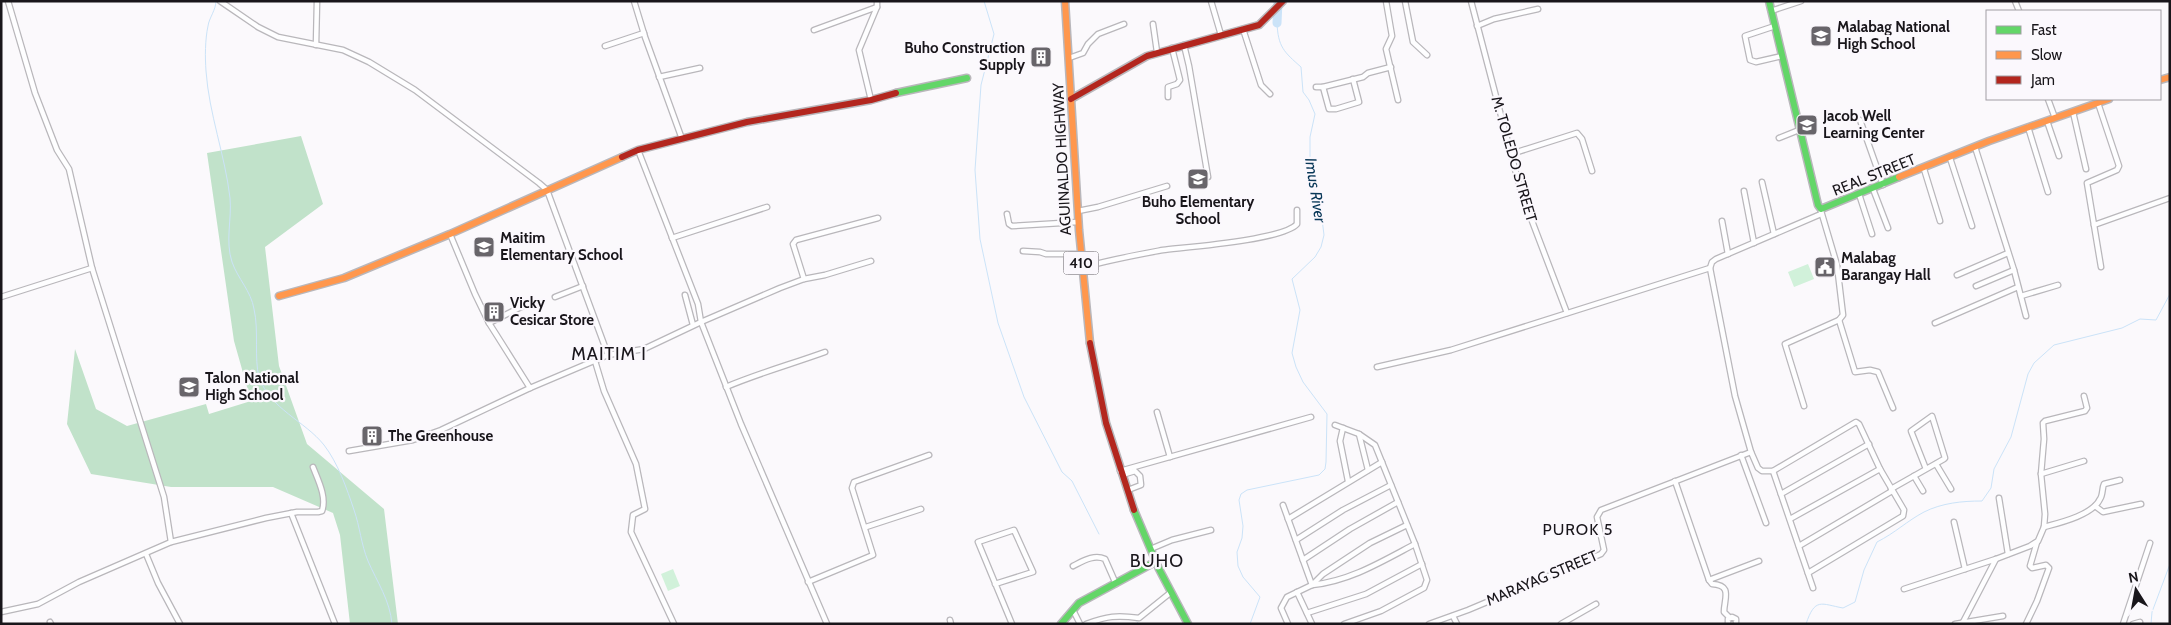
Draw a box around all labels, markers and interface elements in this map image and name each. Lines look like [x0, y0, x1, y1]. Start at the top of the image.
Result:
legend [1986, 10, 2161, 100]
place label: Malabag National High School [1837, 18, 1950, 53]
text: Fast [2031, 21, 2056, 39]
school or university icon: Malabag National High School [1809, 24, 1833, 48]
place label: Buho Construction Supply [904, 39, 1026, 74]
building icon: Buho Construction Supply [1029, 45, 1053, 69]
text: Slow [2031, 46, 2062, 64]
text: Jam [2030, 71, 2055, 89]
street label: AGUINALDO HIGHWAY [1049, 82, 1075, 236]
street label: M. TOLEDO STREET [1487, 94, 1541, 224]
place label: Jacob Well Learning Center [1822, 107, 1924, 142]
school or university icon: Jacob Well Learning Center [1795, 113, 1819, 137]
street label: REAL STREET [1830, 150, 1918, 200]
water label: Imus River [1301, 156, 1330, 225]
school or university icon: Buho Elementary School [1186, 167, 1210, 191]
place label: Buho Elementary School [1142, 193, 1255, 228]
place label: Maitim Elementary School [500, 229, 623, 264]
school or university icon: Maitim Elementary School [472, 235, 496, 259]
place label: Malabag Barangay Hall [1841, 249, 1931, 284]
road number: 410 [1064, 252, 1098, 274]
public building icon: Malabag Barangay Hall [1813, 255, 1837, 279]
place label: Vicky Cesicar Store [510, 294, 594, 329]
building icon: Vicky Cesicar Store [482, 300, 506, 324]
district label: MAITIM I [571, 343, 647, 365]
place label: Talon National High School [205, 369, 299, 404]
school or university icon: Talon National High School [177, 375, 201, 399]
building icon: The Greenhouse [360, 424, 384, 448]
place label: The Greenhouse [388, 427, 493, 445]
district label: PUROK 5 [1542, 520, 1614, 539]
street label: MARAYAG STREET [1484, 546, 1600, 610]
district label: BUHO [1130, 550, 1184, 572]
north arrow [2111, 565, 2161, 615]
text: N [2127, 567, 2140, 587]

